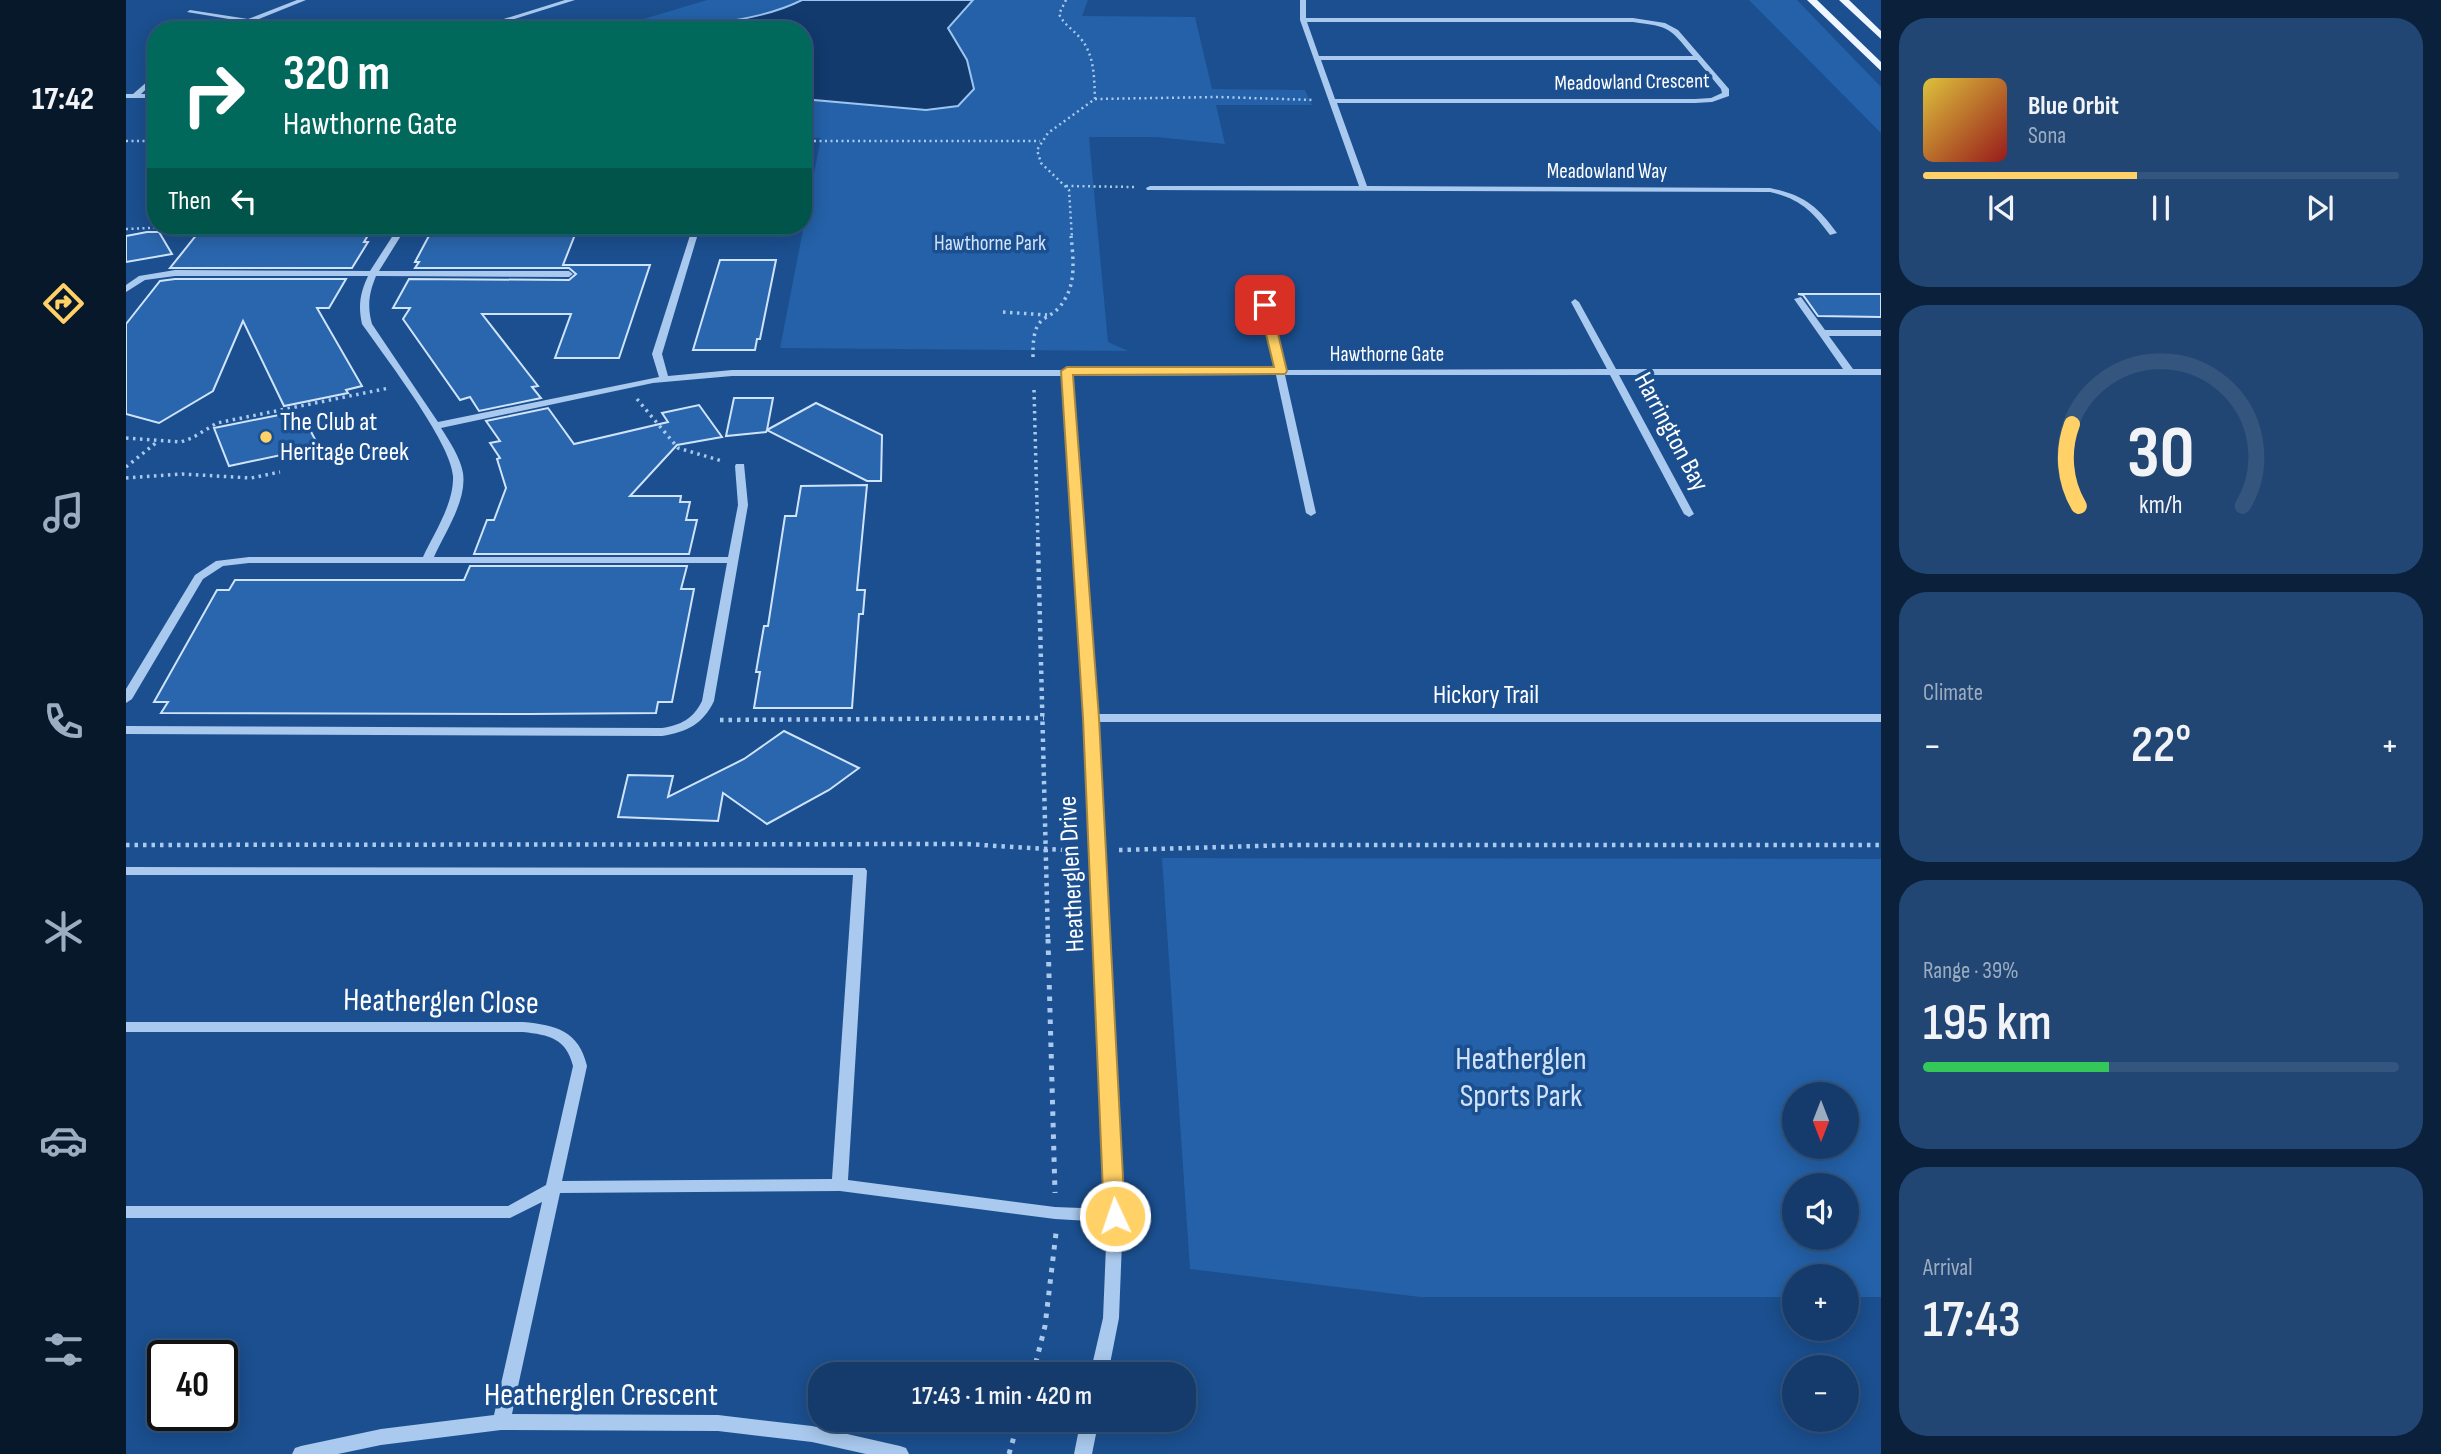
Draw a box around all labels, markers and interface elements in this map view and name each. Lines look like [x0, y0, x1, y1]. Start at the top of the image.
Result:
text: 320 m [283, 45, 390, 104]
icon: right [168, 49, 259, 140]
street label: Meadowland Crescent [1554, 68, 1710, 96]
text: 17:42 [32, 80, 94, 119]
text: Blue Orbit [2028, 91, 2119, 122]
text: Hawthorne Gate [283, 105, 457, 144]
text: Sona [2028, 122, 2066, 150]
street label: Meadowland Way [1547, 159, 1667, 184]
icon: left [225, 182, 263, 220]
text: Then [168, 186, 211, 217]
icon: previous [1983, 189, 2021, 227]
icon: pause [2142, 189, 2180, 227]
icon: next [2301, 189, 2339, 227]
park label: Hawthorne Park [934, 231, 1046, 256]
pin [1235, 275, 1295, 335]
icon: directions [39, 279, 88, 328]
icon: arrive [1246, 286, 1284, 324]
street label: Hawthorne Gate [1330, 342, 1444, 367]
street label: Harrington Bay [1627, 367, 1715, 497]
place label: The Club at Heritage Creek [280, 407, 409, 468]
text: 30 [2127, 410, 2195, 498]
marker: The Club at Heritage Creek [258, 429, 274, 445]
icon: music [39, 488, 88, 537]
text: km/h [2139, 490, 2183, 521]
text: Climate [1923, 679, 1983, 707]
street label: Hickory Trail [1433, 680, 1539, 711]
icon: phone [39, 697, 88, 746]
text: 22° [2131, 714, 2191, 777]
text: − [1923, 724, 1942, 769]
text: + [2380, 724, 2399, 769]
street label: Heatherglen Drive [1052, 795, 1092, 953]
icon: climate [39, 907, 88, 956]
text: Range · 39% [1923, 957, 2019, 985]
street label: Heatherglen Close [343, 981, 539, 1023]
text: 195 km [1923, 992, 2052, 1055]
park label: Heatherglen Sports Park [1455, 1040, 1587, 1116]
north arrow [1782, 1082, 1858, 1158]
map controls [1782, 1082, 1859, 1432]
icon: car [39, 1116, 88, 1165]
button: sound [1782, 1173, 1859, 1250]
position arrow [1078, 1179, 1152, 1253]
text: Arrival [1923, 1254, 1972, 1282]
button: + [1782, 1264, 1859, 1341]
text: 17:43 [1923, 1289, 2021, 1352]
icon: filters [39, 1325, 88, 1374]
speed limit sign: 40 [147, 1340, 238, 1431]
button: − [1782, 1355, 1859, 1432]
street label: Heatherglen Crescent [484, 1376, 718, 1415]
text: 17:43 · 1 min · 420 m [912, 1381, 1092, 1412]

